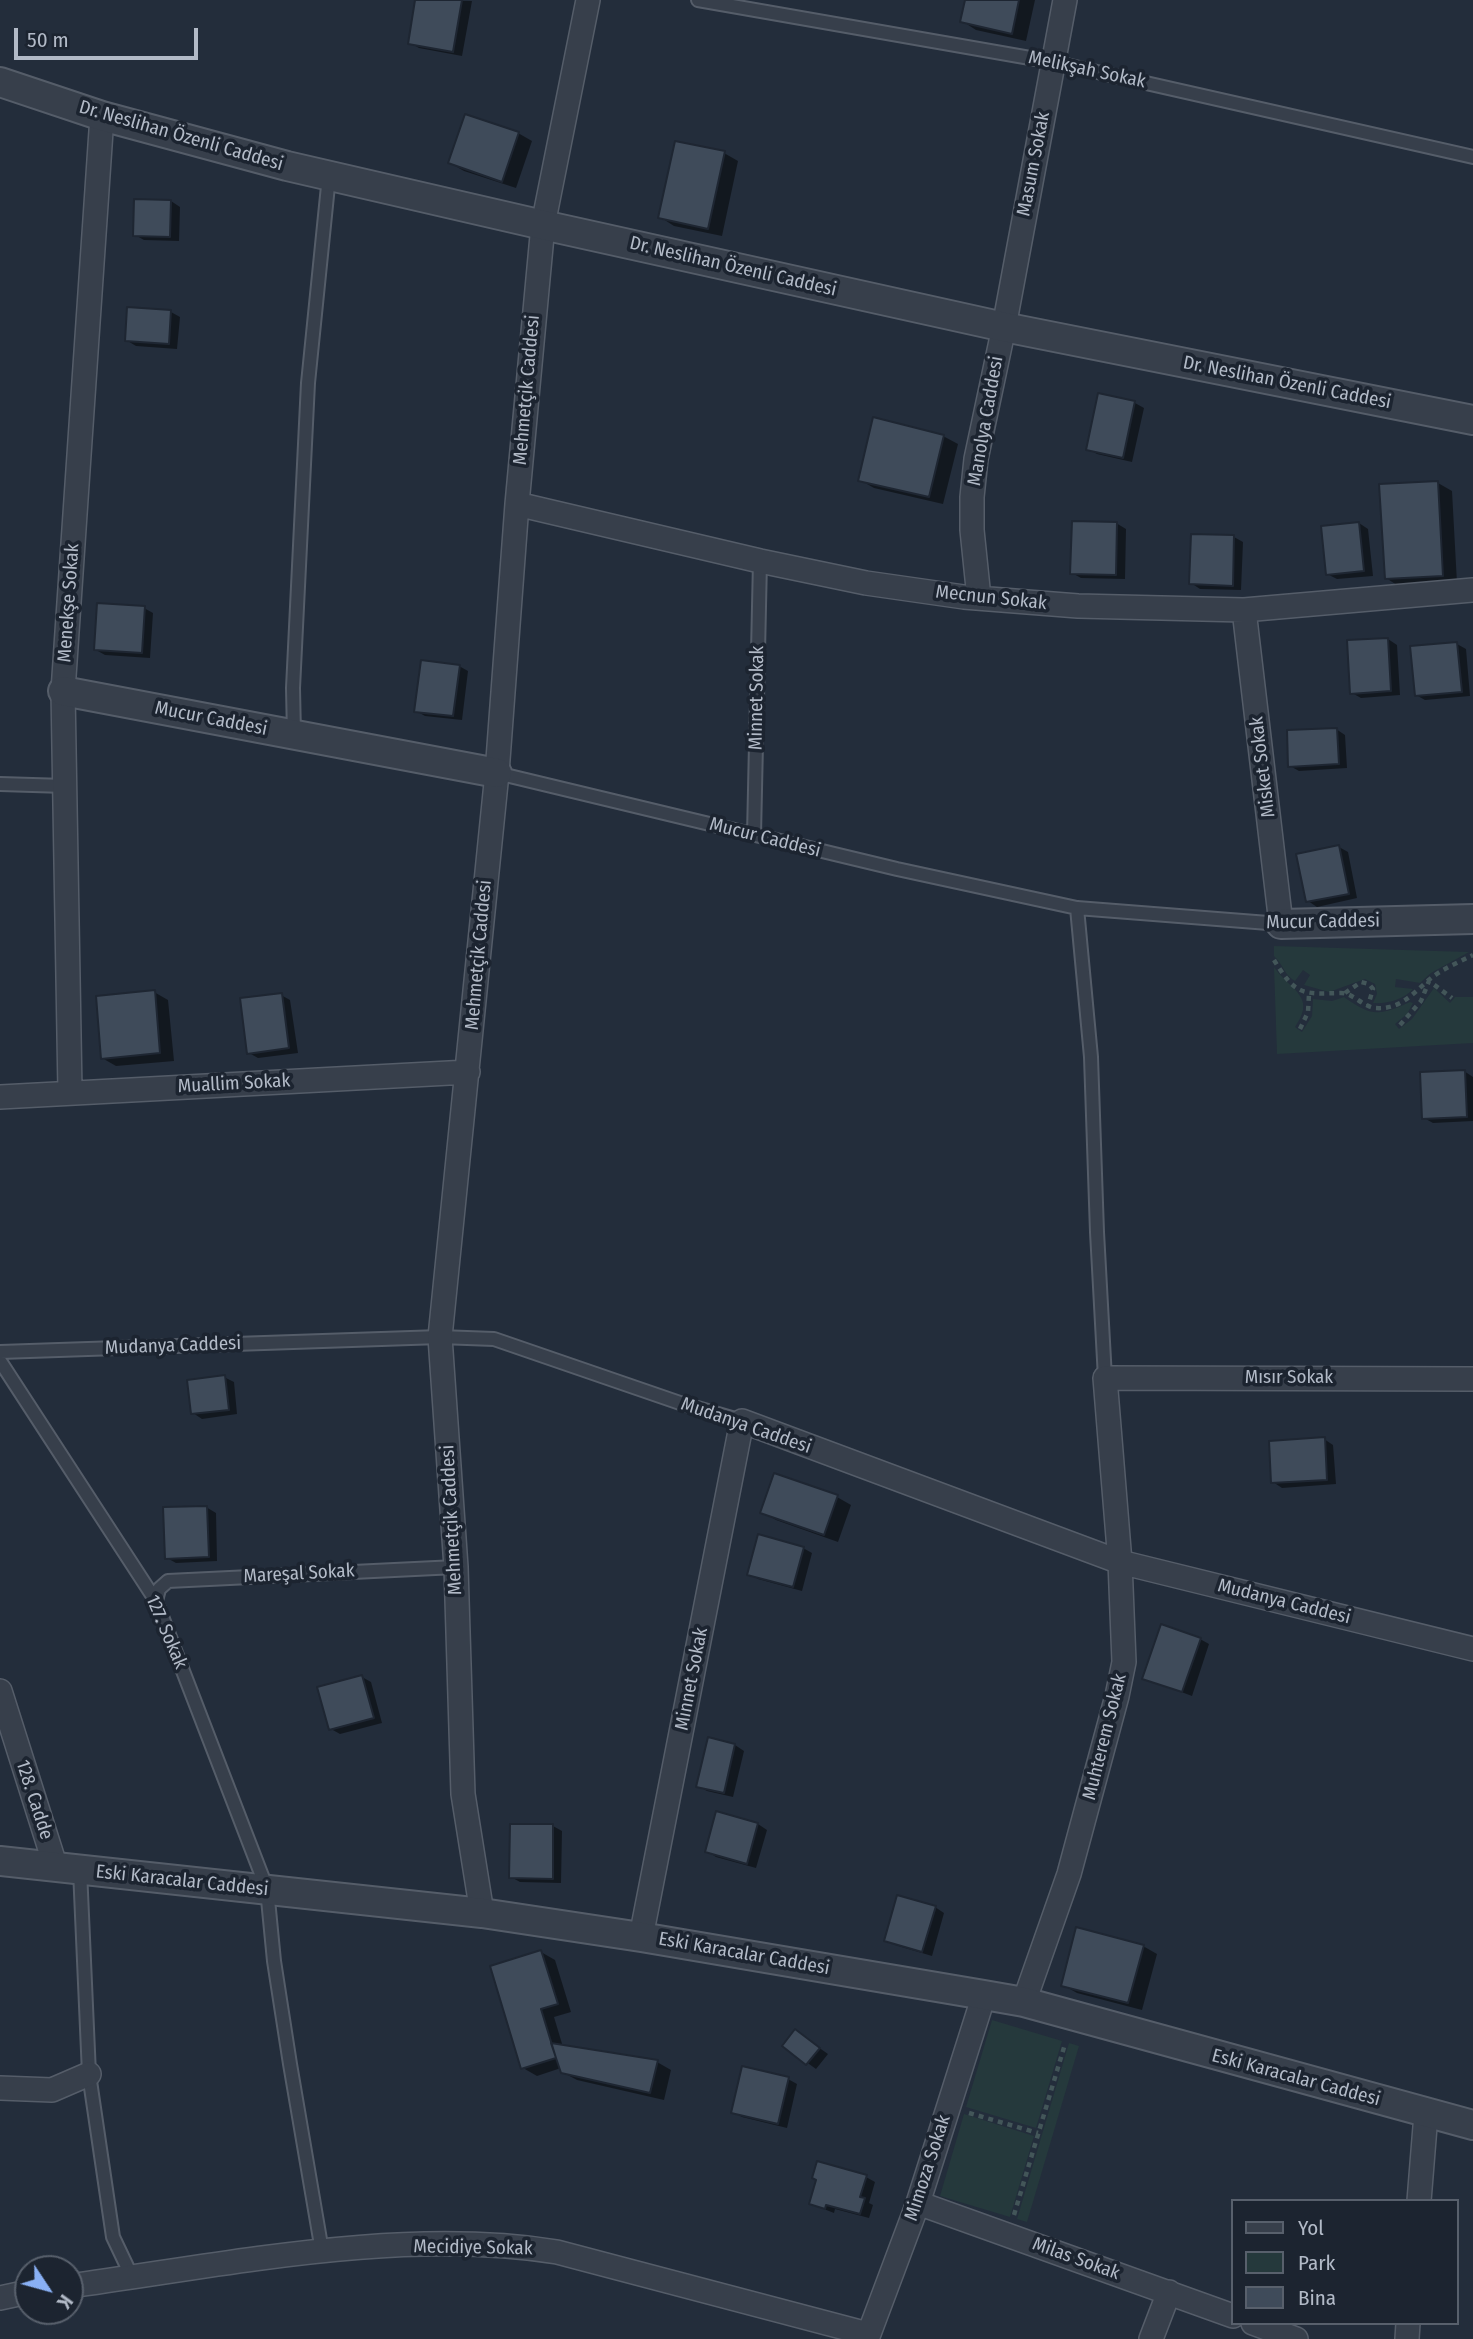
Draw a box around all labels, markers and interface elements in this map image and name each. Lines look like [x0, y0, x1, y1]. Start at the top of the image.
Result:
scale bar [18, 14, 201, 58]
text: 50 m [27, 27, 69, 53]
street label: Melikşah Sokak [1026, 46, 1148, 94]
street label: Dr. Neslihan Özenli Caddesi [76, 96, 286, 176]
street label: Masum Sokak [1013, 110, 1055, 218]
street label: Dr. Neslihan Özenli Caddesi [627, 232, 839, 302]
street label: Mehmetçik Caddesi [509, 314, 545, 466]
street label: Dr. Neslihan Özenli Caddesi [1181, 352, 1393, 414]
street label: Manolya Caddesi [963, 354, 1009, 488]
street label: Menekşe Sokak [53, 543, 85, 663]
street label: Mecnun Sokak [934, 581, 1048, 615]
street label: Minnet Sokak [745, 646, 769, 750]
street label: Mucur Caddesi [153, 697, 269, 741]
street label: Misket Sokak [1246, 715, 1280, 819]
street label: Mucur Caddesi [707, 813, 823, 863]
street label: Mehmetçik Caddesi [461, 879, 497, 1031]
street label: Mucur Caddesi [1266, 910, 1380, 934]
street label: Muallim Sokak [177, 1070, 291, 1098]
street label: Mudanya Caddesi [105, 1332, 241, 1360]
street label: Mısır Sokak [1245, 1367, 1333, 1389]
street label: Mudanya Caddesi [678, 1393, 814, 1459]
street label: Mehmetçik Caddesi [437, 1444, 467, 1596]
street label: Mareşal Sokak [243, 1560, 355, 1588]
street label: Mudanya Caddesi [1215, 1574, 1353, 1630]
street label: 127. Sokak [140, 1592, 192, 1672]
street label: Minnet Sokak [671, 1626, 713, 1732]
street label: Muhterem Sokak [1078, 1671, 1132, 1803]
street label: 128. Cadde [10, 1757, 58, 1843]
street label: Eski Karacalar Caddesi [95, 1861, 269, 1901]
street label: Eski Karacalar Caddesi [657, 1928, 831, 1980]
street label: Eski Karacalar Caddesi [1209, 2045, 1383, 2111]
street label: Mimoza Sokak [900, 2112, 956, 2224]
legend [1232, 2199, 1459, 2325]
text: Yol [1298, 2215, 1324, 2241]
street label: Milas Sokak [1029, 2233, 1123, 2285]
street label: Mecidiye Sokak [413, 2236, 533, 2260]
text: Park [1298, 2250, 1335, 2276]
north arrow [14, 2255, 84, 2325]
text: Bina [1298, 2285, 1336, 2311]
text: K [52, 2290, 77, 2313]

